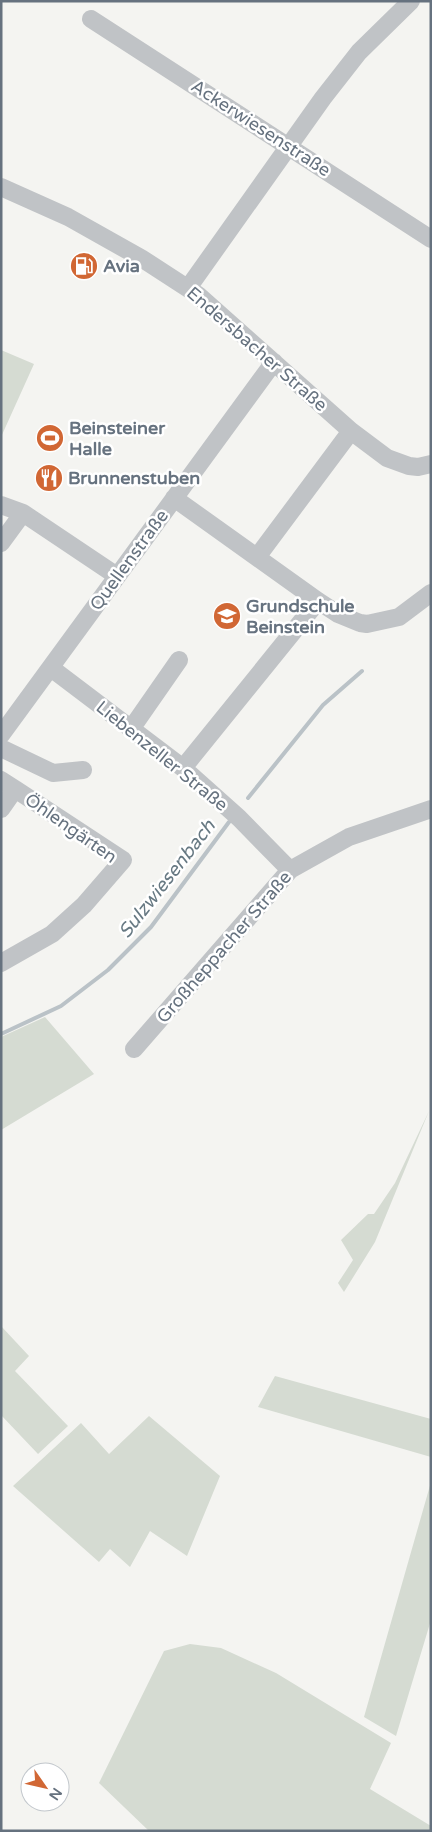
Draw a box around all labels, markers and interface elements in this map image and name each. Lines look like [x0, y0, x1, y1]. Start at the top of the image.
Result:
street label: Ackerwiesenstraße [187, 75, 335, 181]
fuel station icon: Avia [69, 251, 99, 281]
place label: Avia [103, 255, 140, 277]
street label: Endersbacher Straße [182, 282, 332, 416]
place label: Beinsteiner Halle [69, 417, 166, 460]
sports icon: Beinsteiner Halle [35, 423, 65, 453]
restaurant icon: Brunnenstuben [34, 463, 64, 493]
place label: Brunnenstuben [68, 467, 200, 489]
street label: Quellenstraße [85, 505, 173, 615]
place label: Grundschule Beinstein [246, 595, 355, 638]
school or university icon: Grundschule Beinstein [212, 601, 242, 631]
street label: Liebenzeller Straße [92, 696, 232, 816]
street label: Öhlengärten [21, 788, 121, 868]
water label: Sulzwiesenbach [114, 815, 220, 942]
street label: Großheppacher Straße [152, 867, 296, 1027]
north arrow [20, 1762, 70, 1812]
text: N [45, 1785, 66, 1803]

